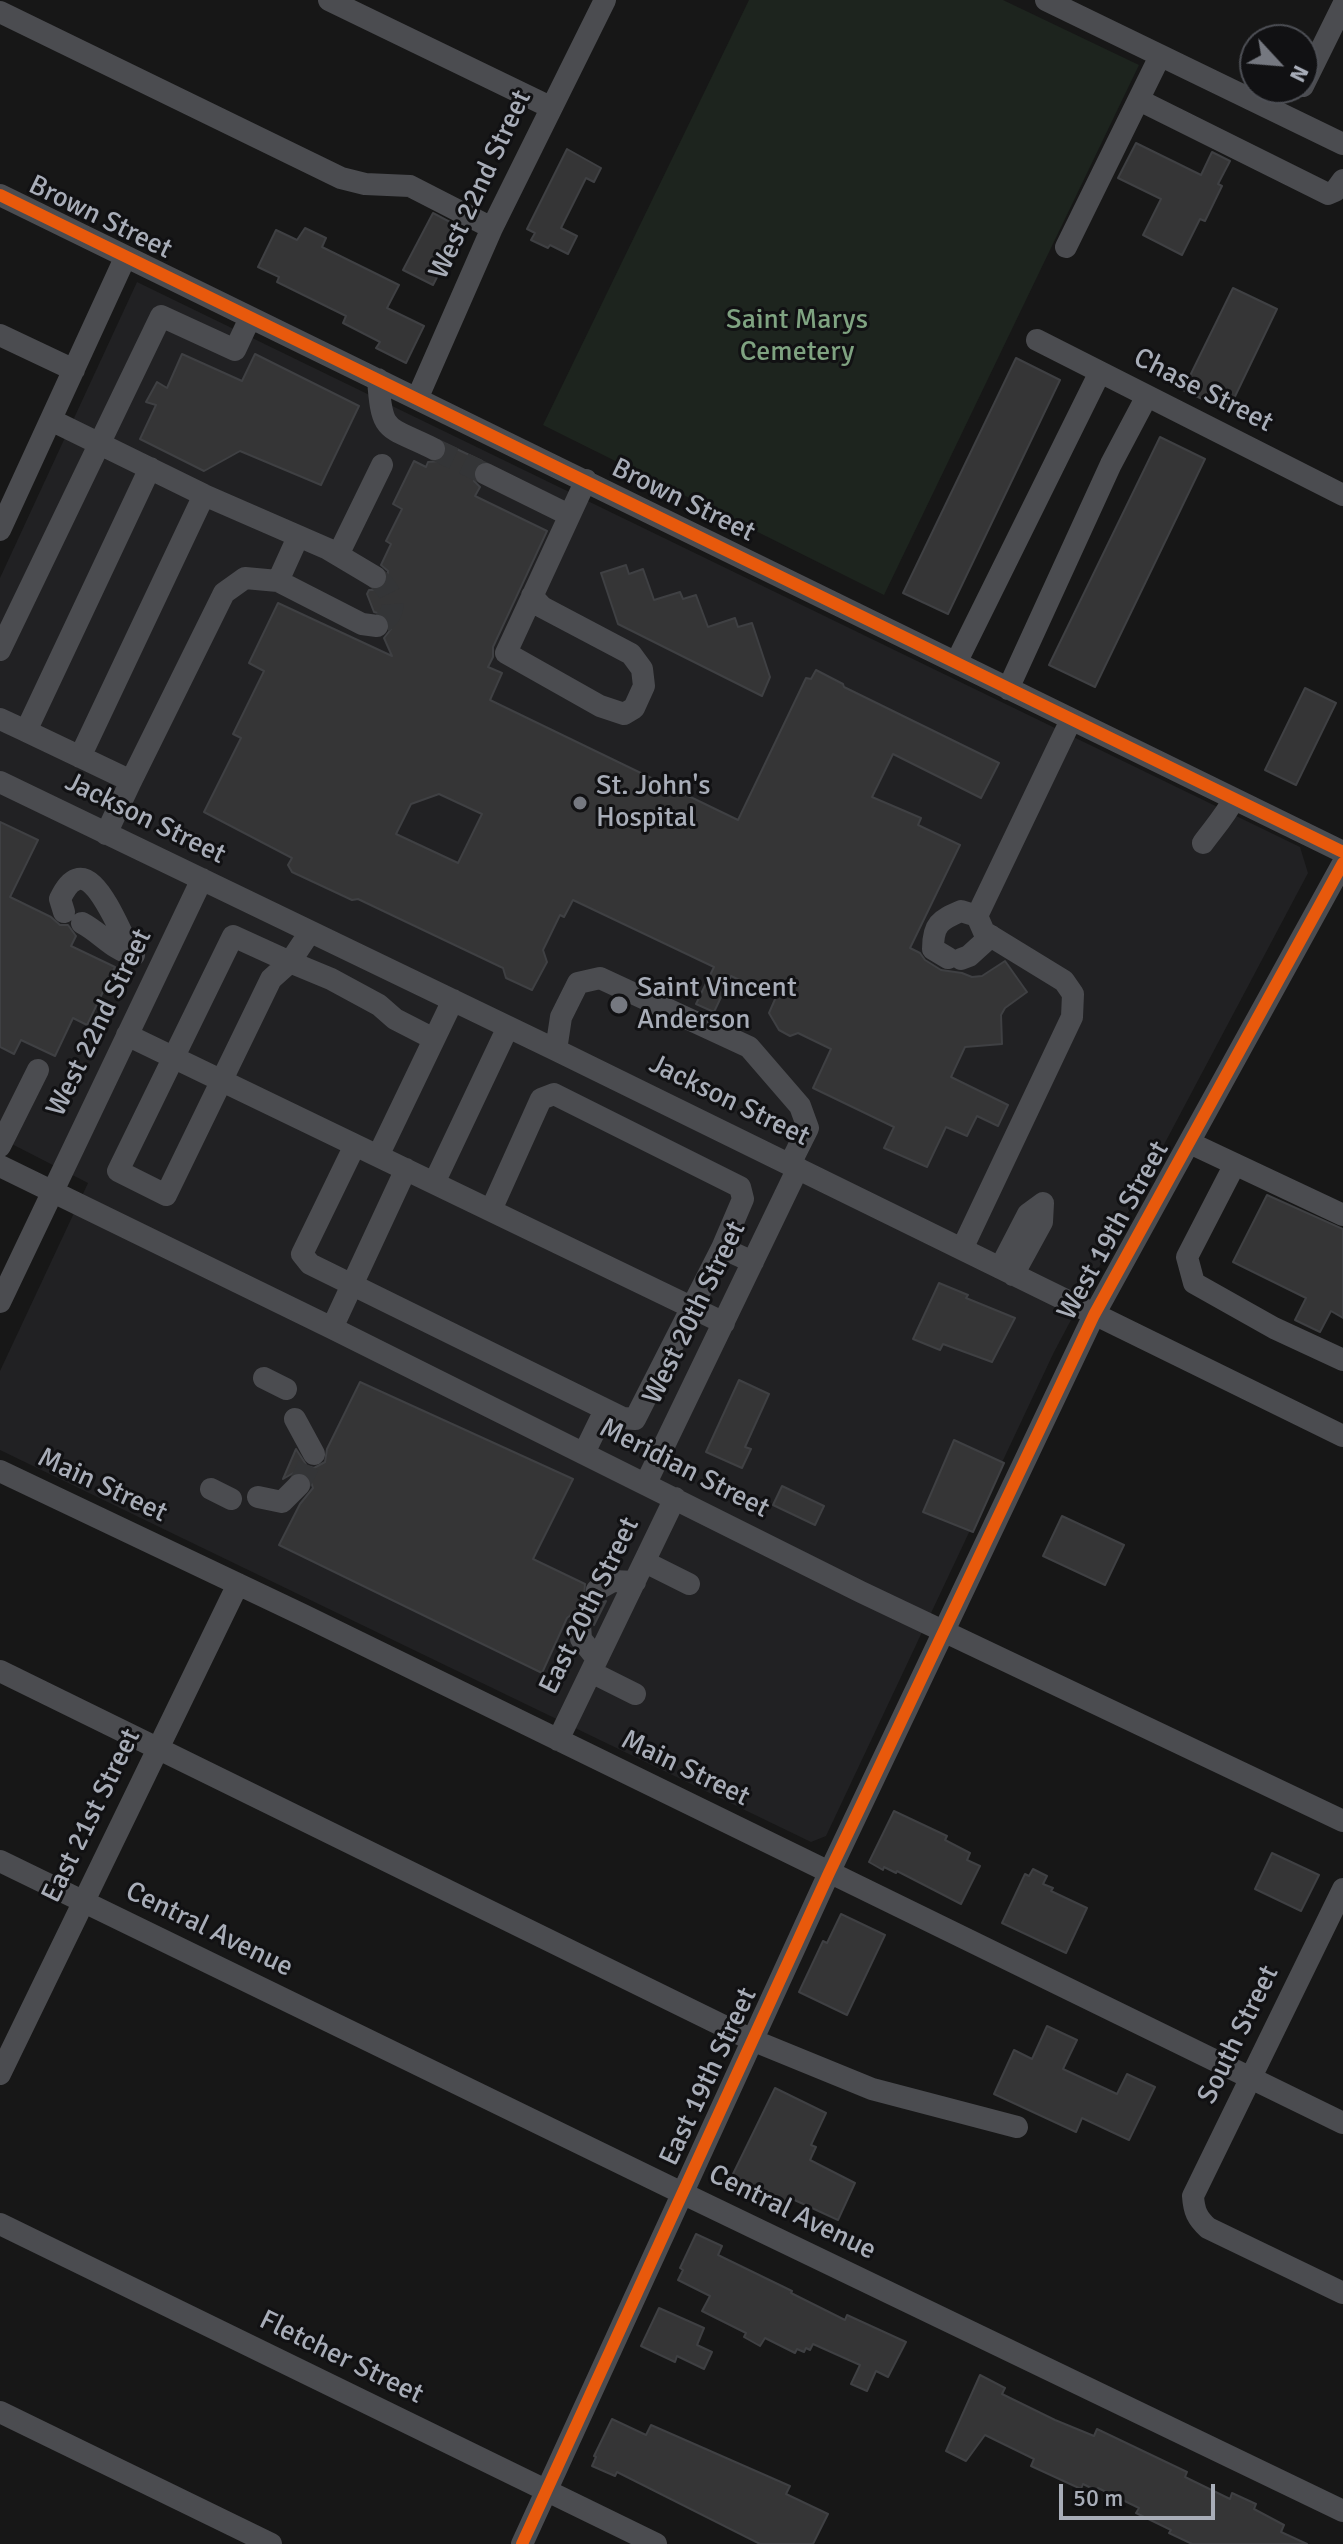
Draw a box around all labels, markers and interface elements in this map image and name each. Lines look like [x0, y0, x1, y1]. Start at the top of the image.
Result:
north arrow [1239, 24, 1319, 104]
text: N [1284, 61, 1315, 87]
street label: West 22nd Street [423, 85, 539, 285]
street label: Brown Street [23, 169, 177, 267]
park label: Saint Marys Cemetery [726, 304, 868, 370]
street label: Chase Street [1128, 342, 1278, 440]
street label: Brown Street [606, 452, 760, 550]
street label: Jackson Street [59, 766, 231, 872]
place label: St. John's Hospital [596, 770, 711, 836]
marker: St. John's Hospital [571, 794, 589, 812]
street label: West 22nd Street [40, 924, 160, 1122]
place label: Saint Vincent Anderson [637, 972, 797, 1038]
marker: Saint Vincent Anderson [608, 994, 630, 1016]
street label: Jackson Street [643, 1048, 815, 1154]
street label: West 19th Street [1051, 1136, 1177, 1326]
street label: West 20th Street [636, 1216, 754, 1410]
street label: Meridian Street [594, 1412, 774, 1526]
street label: Main Street [32, 1441, 172, 1531]
street label: East 20th Street [533, 1512, 647, 1700]
street label: East 21st Street [35, 1723, 149, 1909]
street label: Main Street [615, 1723, 755, 1815]
street label: Central Avenue [120, 1875, 298, 1985]
street label: South Street [1191, 1960, 1287, 2110]
street label: East 19th Street [653, 1983, 765, 2171]
street label: Central Avenue [703, 2158, 881, 2268]
street label: Fletcher Street [254, 2304, 428, 2412]
scale bar [1063, 2468, 1219, 2518]
text: 50 m [1073, 2483, 1123, 2513]

